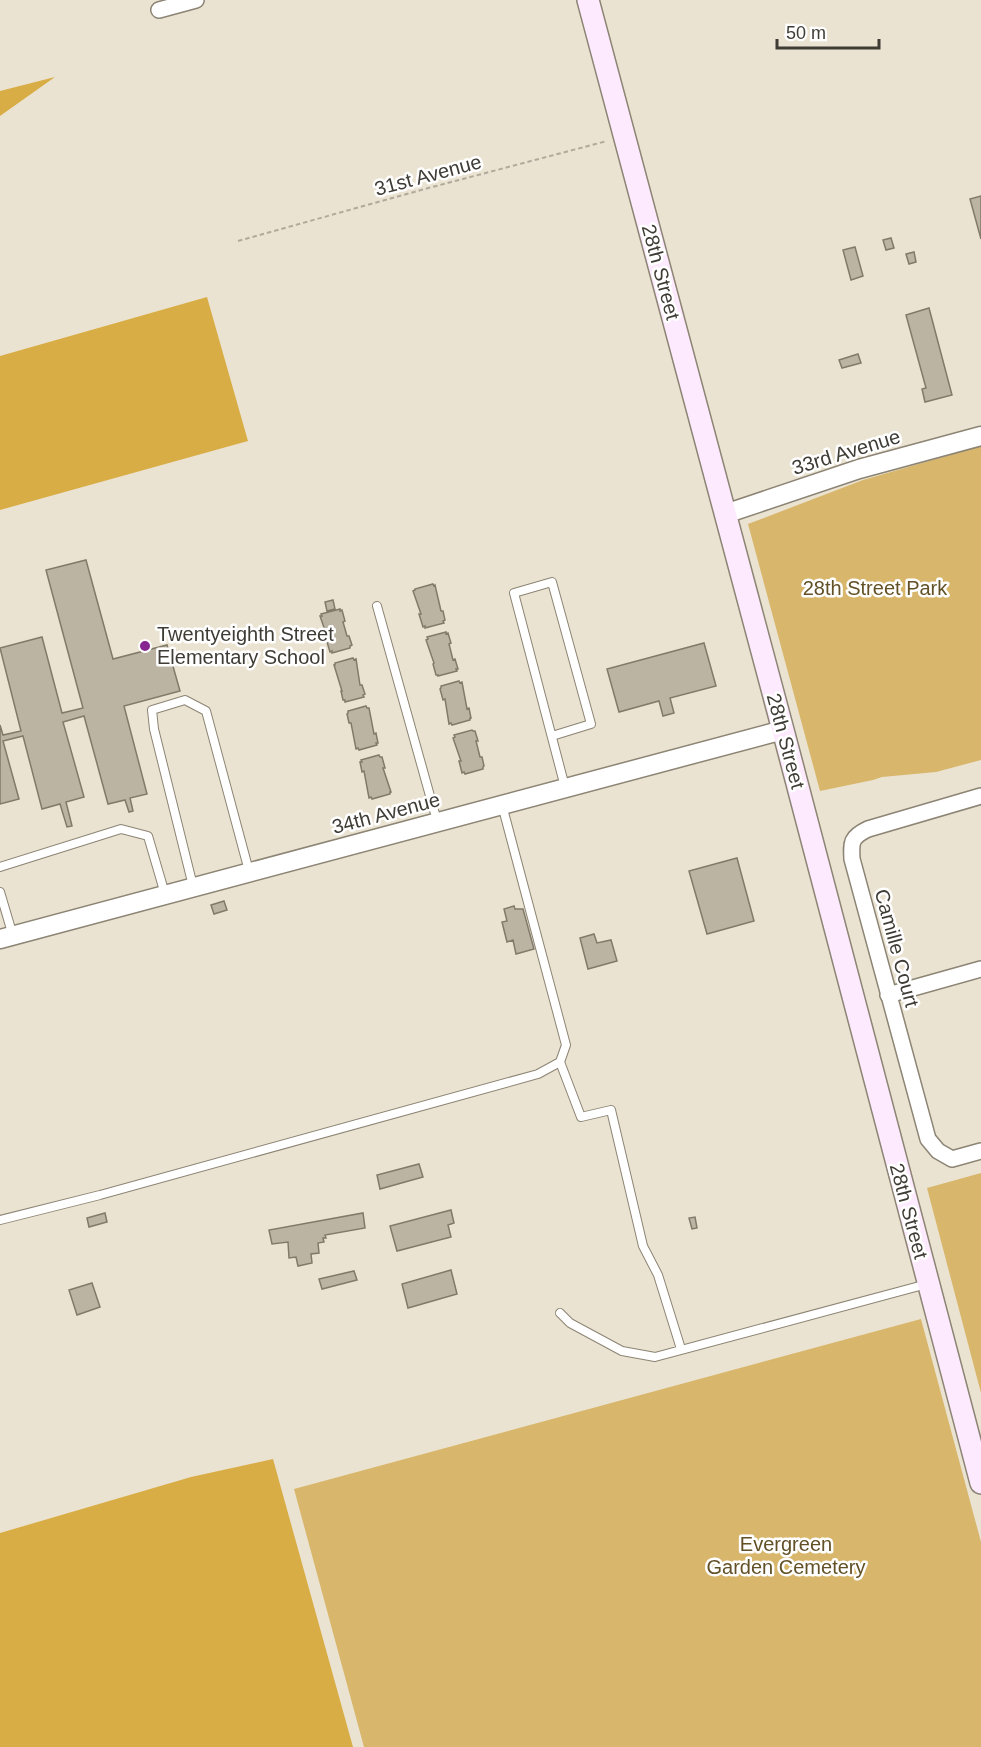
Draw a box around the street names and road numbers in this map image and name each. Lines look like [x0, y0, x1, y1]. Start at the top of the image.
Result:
street label: 31st Avenue [372, 150, 484, 200]
street label: 28th Street [638, 222, 684, 323]
street label: 33rd Avenue [789, 425, 903, 479]
street label: 28th Street [763, 691, 809, 792]
street label: 34th Avenue [330, 788, 442, 838]
street label: Camille Court [871, 887, 923, 1010]
street label: 28th Street [886, 1161, 932, 1262]

